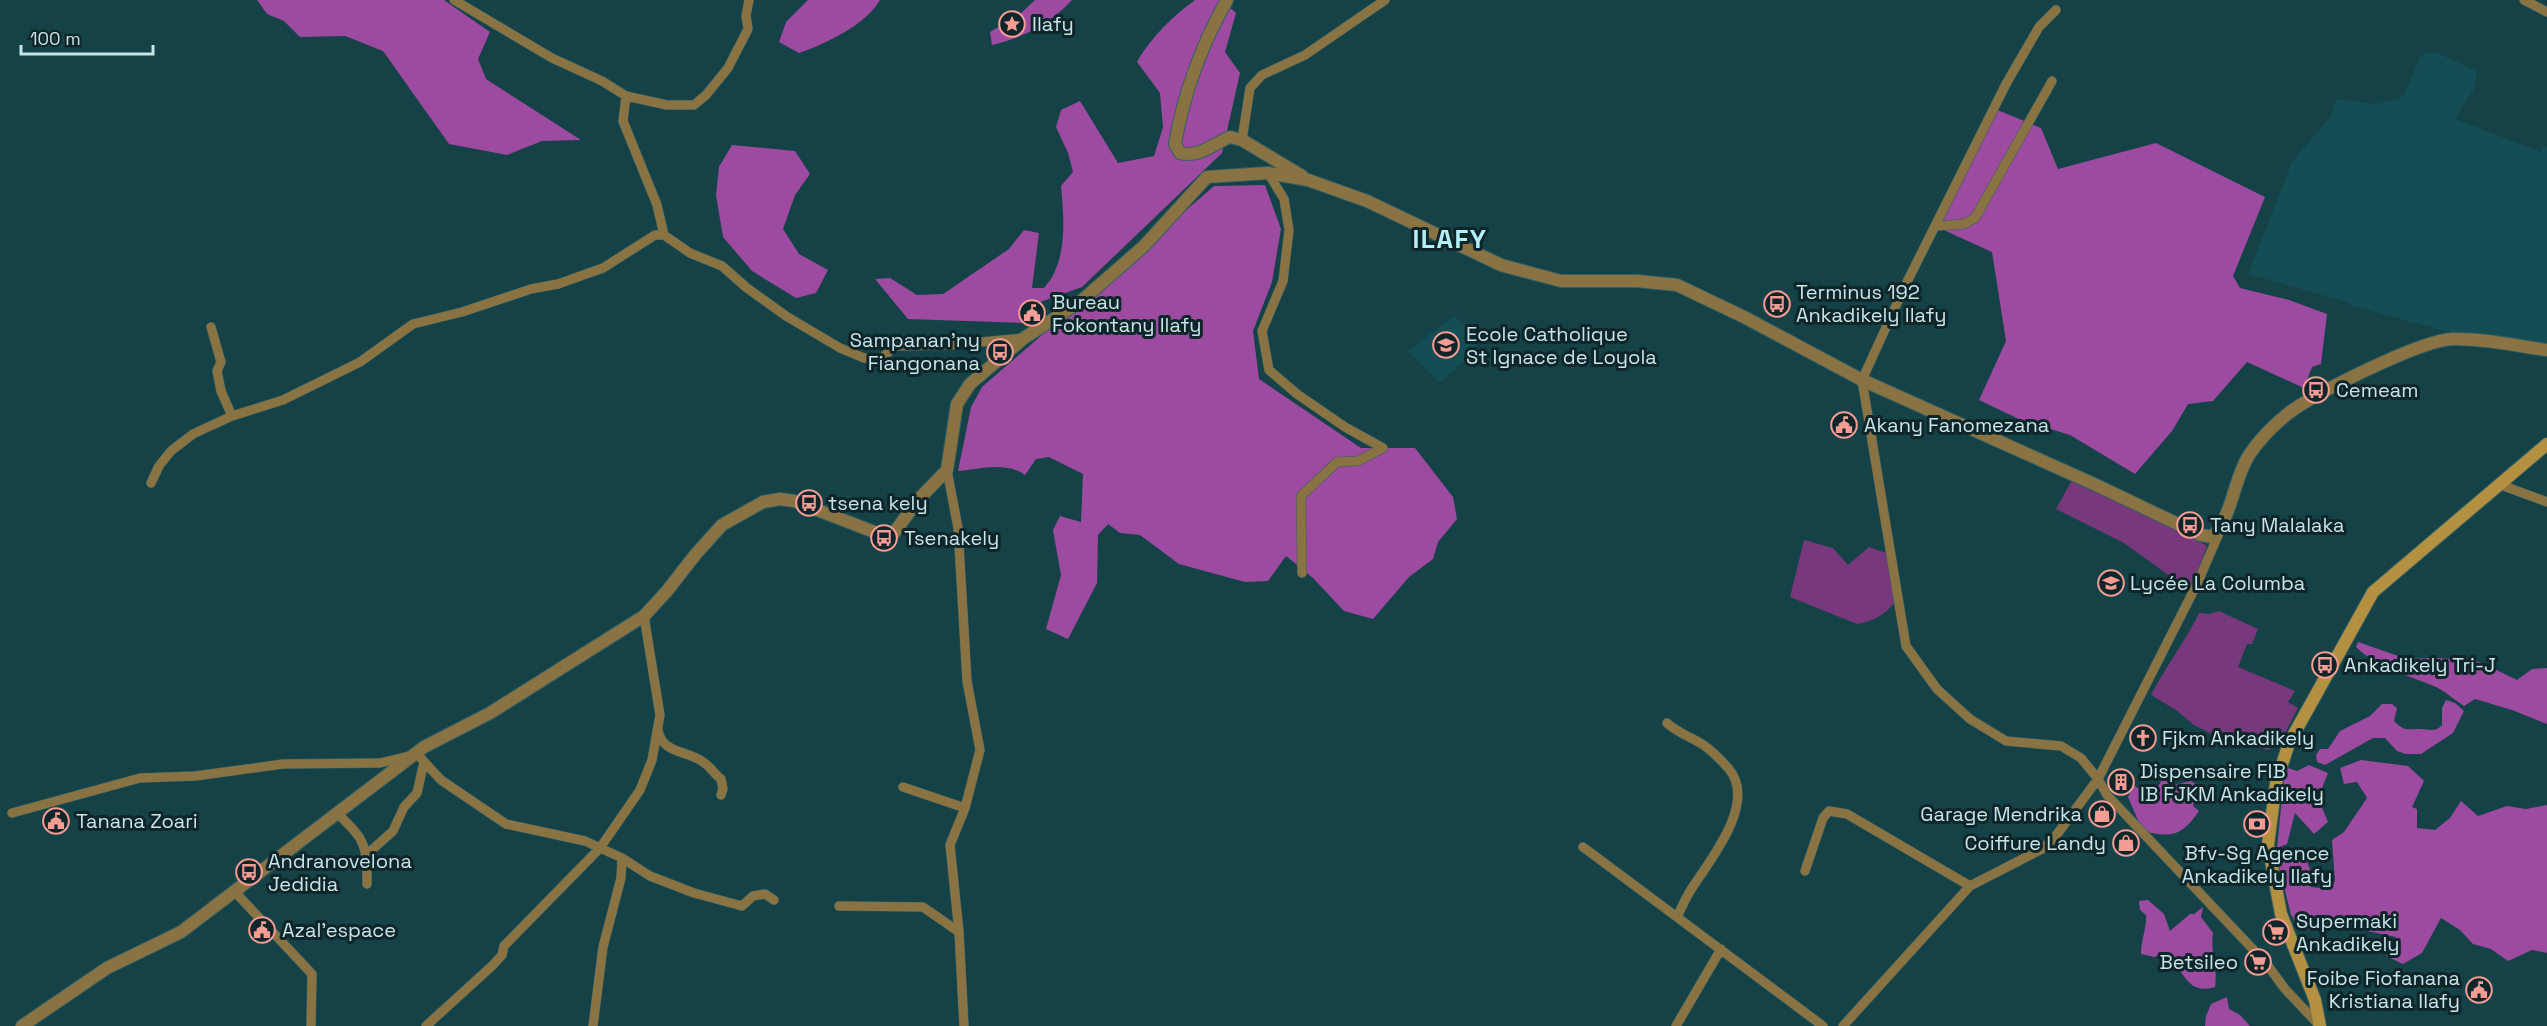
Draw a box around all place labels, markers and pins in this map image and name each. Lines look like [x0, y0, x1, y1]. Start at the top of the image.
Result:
place icon: Ilafy [997, 9, 1027, 39]
place label: Ilafy [1032, 11, 1074, 37]
place label: Terminus 192 Ankadikely Ilafy [1796, 279, 1946, 328]
place label: Bureau Fokontany Ilafy [1052, 289, 1201, 338]
bus stop icon: Terminus 192 Ankadikely Ilafy [1762, 289, 1792, 319]
public building icon: Bureau Fokontany Ilafy [1017, 298, 1047, 328]
place label: Ecole Catholique St Ignace de Loyola [1466, 321, 1657, 370]
place label: Sampanan'ny Fiangonana [850, 327, 980, 376]
school or university icon: Ecole Catholique St Ignace de Loyola [1431, 330, 1461, 360]
bus stop icon: Sampanan'ny Fiangonana [985, 337, 1015, 367]
bus stop icon: Cemeam [2301, 375, 2331, 405]
place label: Cemeam [2336, 377, 2418, 403]
public building icon: Akany Fanomezana [1829, 410, 1859, 440]
place label: Akany Fanomezana [1864, 412, 2049, 438]
bus stop icon: tsena kely [794, 488, 824, 518]
place label: tsena kely [828, 490, 928, 516]
bus stop icon: Tany Malalaka [2175, 510, 2205, 540]
place label: Tany Malalaka [2210, 512, 2345, 538]
bus stop icon: Tsenakely [869, 523, 899, 553]
place label: Tsenakely [904, 525, 999, 551]
school or university icon: Lycée La Columba [2096, 568, 2126, 598]
place label: Lycée La Columba [2130, 570, 2305, 596]
bus stop icon: Ankadikely Tri-J [2310, 650, 2340, 680]
place label: Ankadikely Tri-J [2344, 652, 2496, 678]
church icon: Fjkm Ankadikely [2128, 723, 2158, 753]
place label: Fjkm Ankadikely [2162, 725, 2314, 751]
place label: Dispensaire FIB IB FJKM Ankadikely [2140, 758, 2324, 807]
building icon: Dispensaire FIB IB FJKM Ankadikely [2106, 767, 2136, 797]
shop icon: Garage Mendrika [2087, 799, 2117, 829]
place label: Garage Mendrika [1920, 801, 2082, 827]
public building icon: Tanana Zoari [41, 806, 71, 836]
place label: Tanana Zoari [76, 808, 198, 834]
bank icon: Bfv-Sg Agence Ankadikely Ilafy [2242, 809, 2272, 839]
shop icon: Coiffure Landy [2111, 828, 2141, 858]
place label: Coiffure Landy [1964, 830, 2106, 856]
place label: Bfv-Sg Agence Ankadikely Ilafy [2182, 840, 2332, 889]
place label: Andranovelona Jedidia [268, 848, 412, 897]
bus stop icon: Andranovelona Jedidia [234, 857, 264, 887]
place label: Supermaki Ankadikely [2296, 908, 2400, 957]
public building icon: Azal'espace [247, 915, 277, 945]
place label: Azal'espace [282, 917, 396, 943]
supermarket icon: Supermaki Ankadikely [2261, 917, 2291, 947]
supermarket icon: Betsileo [2243, 947, 2273, 977]
place label: Betsileo [2160, 949, 2238, 975]
place label: Foibe Fiofanana Kristiana Ilafy [2307, 965, 2460, 1014]
public building icon: Foibe Fiofanana Kristiana Ilafy [2464, 975, 2494, 1005]

